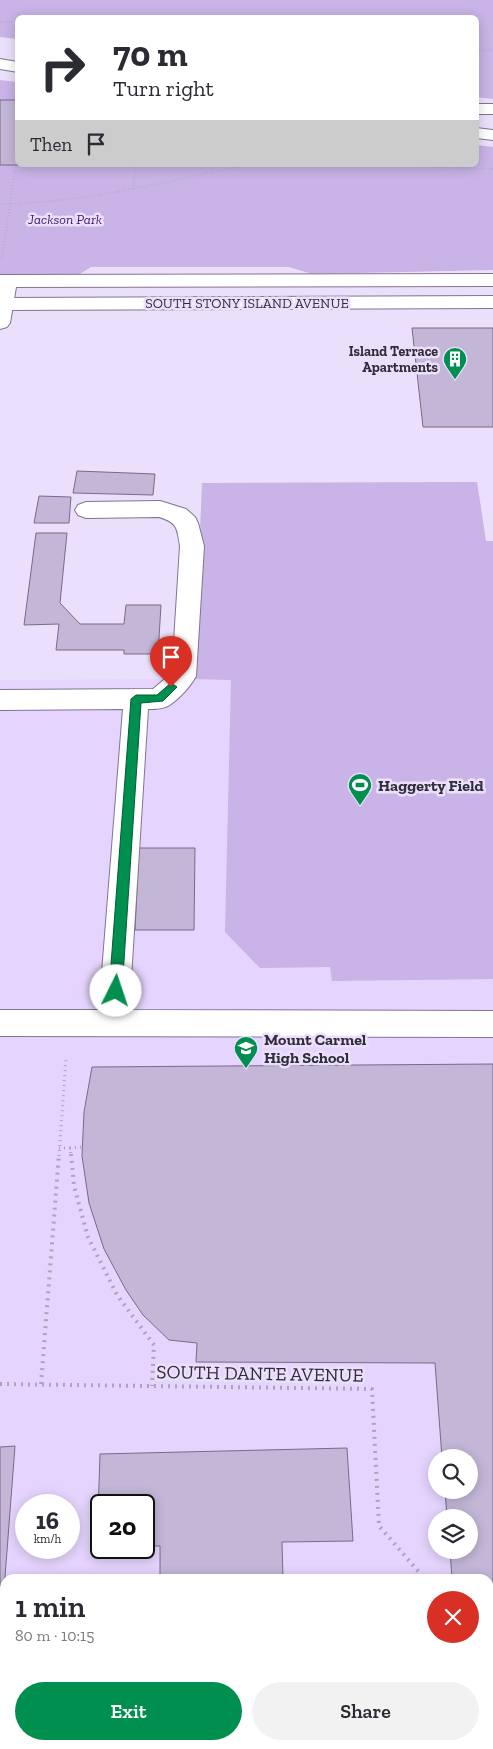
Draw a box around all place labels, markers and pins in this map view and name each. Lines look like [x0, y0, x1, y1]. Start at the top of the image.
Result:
place label: Island Terrace Apartments [349, 343, 439, 376]
building icon: Island Terrace Apartments [442, 346, 468, 380]
pin [150, 636, 192, 687]
sports icon: Haggerty Field [347, 772, 373, 806]
place label: Haggerty Field [378, 776, 484, 795]
place label: Mount Carmel High School [264, 1030, 367, 1067]
school or university icon: Mount Carmel High School [233, 1035, 259, 1069]

